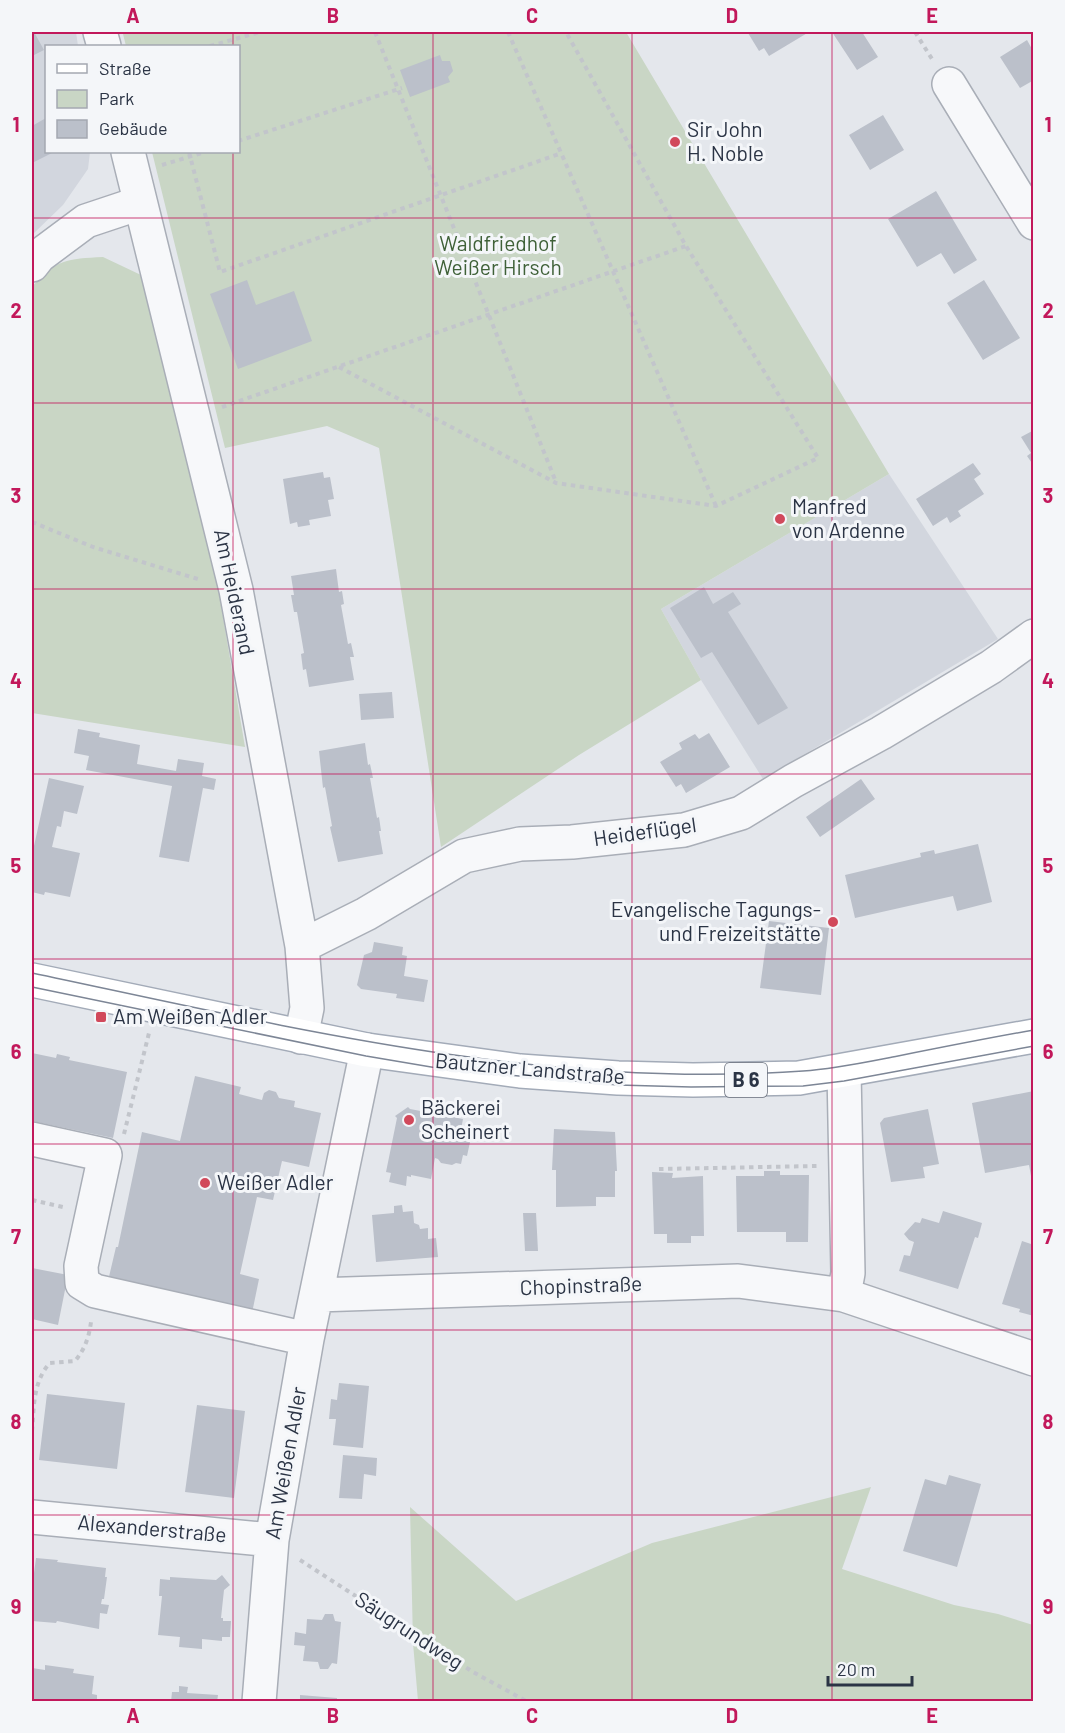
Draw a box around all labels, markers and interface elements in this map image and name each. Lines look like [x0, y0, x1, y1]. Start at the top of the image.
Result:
text: A [126, 3, 140, 27]
text: B [327, 3, 339, 27]
text: C [526, 3, 538, 27]
text: D [726, 3, 738, 27]
text: E [926, 3, 938, 27]
legend [45, 45, 240, 153]
text: Straße [99, 57, 151, 79]
text: Park [99, 87, 134, 109]
text: 1 [12, 112, 20, 136]
text: 1 [1044, 112, 1052, 136]
place label: Sir John H. Noble [687, 116, 764, 165]
text: Gebäude [99, 117, 168, 139]
marker: Sir John H. Noble [668, 135, 682, 149]
park label: Waldfriedhof Weißer Hirsch [434, 230, 562, 279]
text: 2 [10, 298, 22, 322]
text: 2 [1042, 298, 1054, 322]
text: 3 [11, 483, 21, 507]
text: 3 [1043, 483, 1053, 507]
place label: Manfred von Ardenne [792, 493, 905, 542]
marker: Manfred von Ardenne [773, 512, 787, 526]
street label: Am Heiderand [210, 526, 261, 657]
text: 4 [10, 668, 22, 692]
text: 4 [1042, 668, 1054, 692]
street label: Heideflügel [592, 811, 698, 850]
text: 5 [11, 853, 22, 877]
text: 5 [1043, 853, 1054, 877]
place label: Evangelische Tagungs- und Freizeitstätte [611, 896, 821, 945]
marker: Evangelische Tagungs- und Freizeitstätte [826, 915, 840, 929]
place label: Am Weißen Adler [113, 1003, 268, 1028]
marker: Am Weißen Adler [94, 1010, 108, 1024]
text: 6 [11, 1039, 22, 1063]
text: 6 [1043, 1039, 1054, 1063]
street label: Bautzner Landstraße [434, 1047, 626, 1088]
road number: B 6 [725, 1063, 767, 1097]
place label: Bäckerei Scheinert [421, 1094, 510, 1143]
marker: Bäckerei Scheinert [402, 1113, 416, 1127]
place label: Weißer Adler [217, 1169, 334, 1194]
marker: Weißer Adler [198, 1176, 212, 1190]
text: 7 [11, 1224, 21, 1248]
text: 7 [1043, 1224, 1053, 1248]
street label: Chopinstraße [519, 1270, 643, 1299]
street label: Am Weißen Adler [259, 1384, 310, 1541]
text: 8 [11, 1409, 22, 1433]
text: 8 [1043, 1409, 1054, 1433]
street label: Alexanderstraße [77, 1509, 228, 1546]
street label: Säugrundweg [351, 1585, 469, 1674]
text: 9 [11, 1594, 21, 1618]
text: 9 [1043, 1594, 1053, 1618]
scale bar [828, 1649, 912, 1687]
text: 20 m [837, 1658, 875, 1680]
text: A [126, 1703, 140, 1727]
text: B [327, 1703, 339, 1727]
text: C [526, 1703, 538, 1727]
text: D [726, 1703, 738, 1727]
text: E [926, 1703, 938, 1727]

